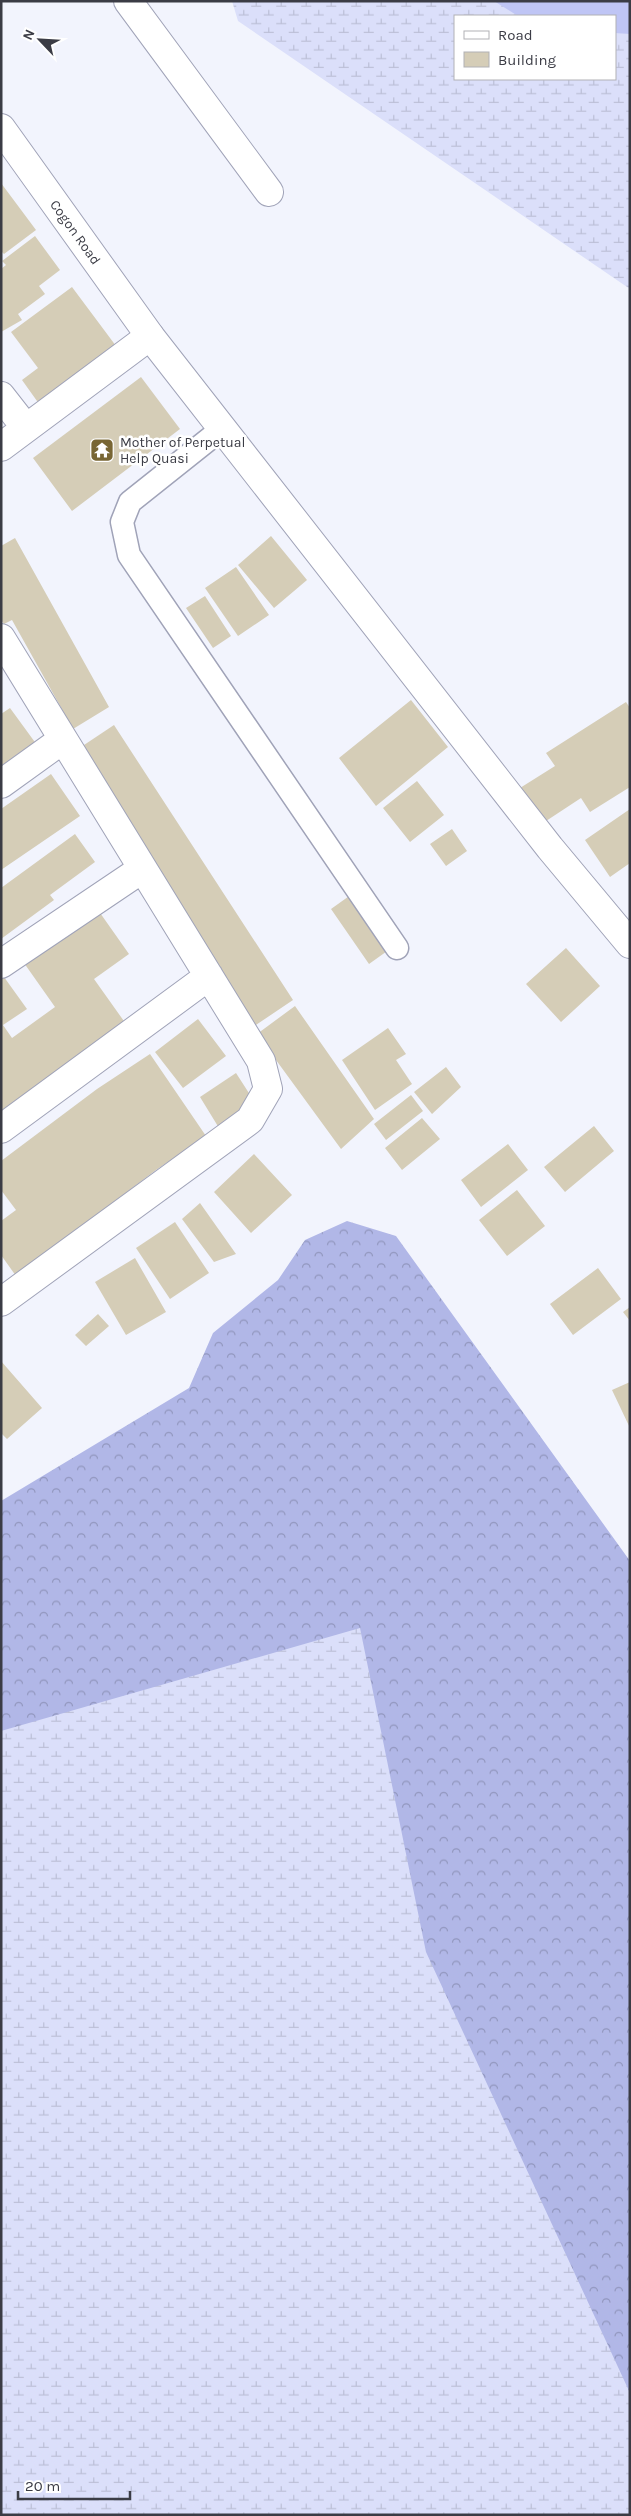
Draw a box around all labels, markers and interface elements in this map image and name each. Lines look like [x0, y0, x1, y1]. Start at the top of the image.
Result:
north arrow [15, 15, 65, 65]
legend [454, 15, 616, 80]
text: Road [498, 26, 533, 44]
text: N [19, 27, 38, 43]
text: Building [498, 51, 556, 69]
street label: Cogon Road [47, 196, 105, 268]
place label: Mother of Perpetual Help Quasi [120, 434, 245, 467]
temple icon: Mother of Perpetual Help Quasi [89, 437, 115, 463]
scale bar [18, 2468, 130, 2500]
text: 20 m [25, 2477, 60, 2495]

